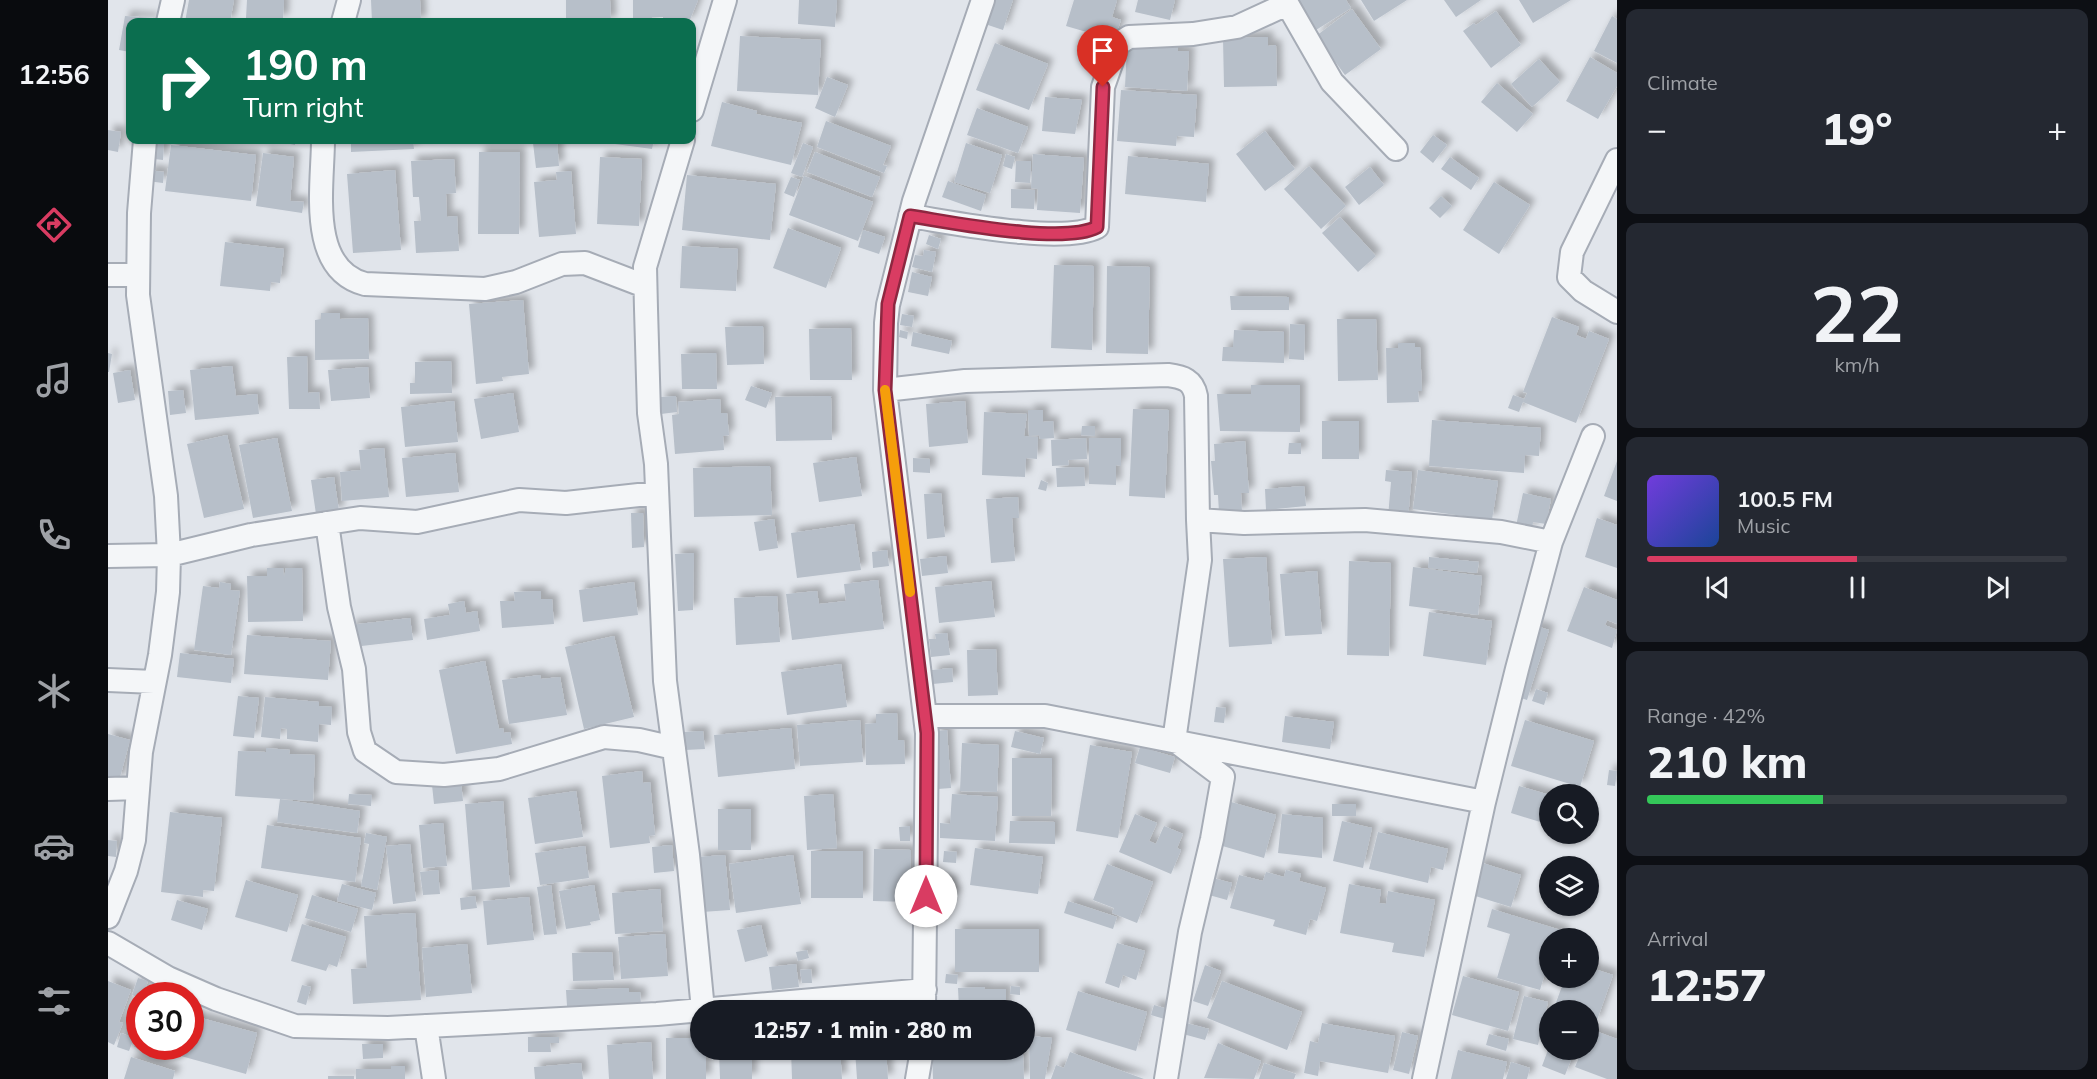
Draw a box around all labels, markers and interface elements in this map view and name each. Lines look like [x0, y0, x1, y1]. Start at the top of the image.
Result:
pin [1077, 25, 1128, 87]
icon: arrive [1086, 34, 1119, 67]
text: 190 m [243, 38, 368, 91]
icon: right [144, 42, 222, 120]
text: 12:56 [18, 57, 90, 91]
text: Climate [1647, 70, 1718, 95]
text: Turn right [243, 90, 363, 124]
text: 19° [1821, 100, 1893, 156]
text: − [1647, 108, 1667, 149]
text: + [2047, 108, 2067, 149]
icon: directions [33, 204, 75, 246]
text: 22 [1810, 264, 1904, 362]
text: km/h [1834, 352, 1880, 377]
icon: music [33, 359, 75, 401]
text: 100.5 FM [1737, 485, 1833, 513]
text: Music [1737, 513, 1790, 538]
icon: phone [33, 514, 75, 556]
icon: previous [1701, 571, 1734, 604]
icon: pause [1841, 571, 1874, 604]
icon: next [1981, 571, 2014, 604]
icon: climate [33, 670, 75, 712]
text: Range · 42% [1647, 703, 1765, 728]
text: 210 km [1647, 733, 1808, 789]
map controls [1539, 784, 1599, 1060]
button: search [1539, 784, 1599, 844]
icon: car [33, 825, 75, 867]
button: layers [1539, 856, 1599, 916]
position arrow [894, 864, 958, 928]
text: Arrival [1647, 926, 1708, 951]
button: + [1539, 928, 1599, 988]
text: 12:57 [1647, 956, 1767, 1012]
icon: filters [33, 980, 75, 1022]
speed limit sign: 30 [126, 982, 204, 1060]
button: − [1539, 1000, 1599, 1060]
text: 12:57 · 1 min · 280 m [753, 1016, 972, 1044]

